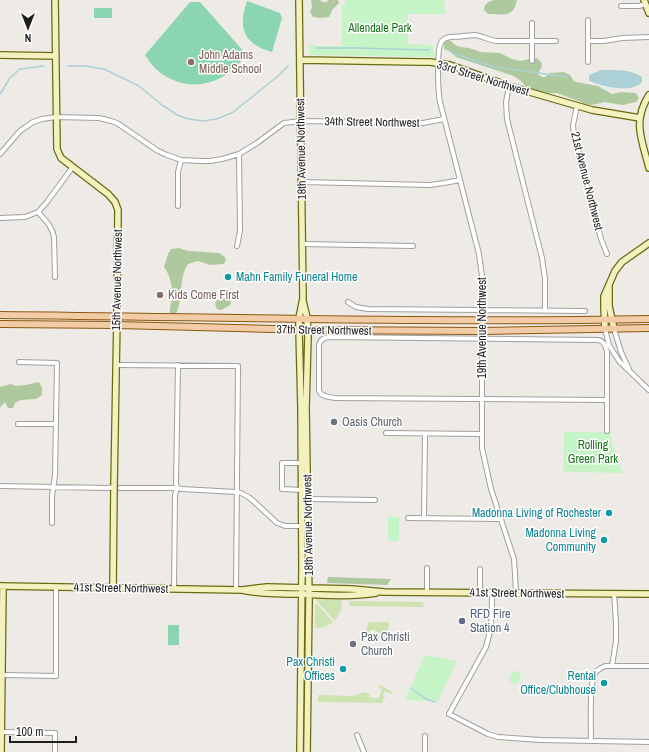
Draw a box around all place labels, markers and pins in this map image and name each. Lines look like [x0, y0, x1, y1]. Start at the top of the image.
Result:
place label: John Adams Middle School [199, 47, 261, 77]
marker: John Adams Middle School [186, 57, 196, 67]
place label: Mahn Family Funeral Home [236, 269, 357, 285]
marker: Mahn Family Funeral Home [223, 272, 233, 282]
place label: Kids Come First [168, 287, 239, 303]
marker: Kids Come First [155, 290, 165, 300]
place label: Oasis Church [342, 414, 402, 430]
marker: Oasis Church [329, 417, 339, 427]
place label: Madonna Living of Rochester [472, 505, 602, 521]
marker: Madonna Living of Rochester [604, 508, 614, 518]
place label: Madonna Living Community [525, 525, 597, 555]
marker: Madonna Living Community [599, 535, 609, 545]
place label: RFD Fire Station 4 [470, 606, 510, 636]
marker: RFD Fire Station 4 [457, 616, 467, 626]
place label: Pax Christi Church [361, 629, 410, 659]
marker: Pax Christi Church [348, 639, 358, 649]
place label: Pax Christi Offices [286, 654, 335, 684]
marker: Pax Christi Offices [338, 664, 348, 674]
place label: Rental Office/Clubhouse [520, 668, 596, 698]
marker: Rental Office/Clubhouse [599, 678, 609, 688]

